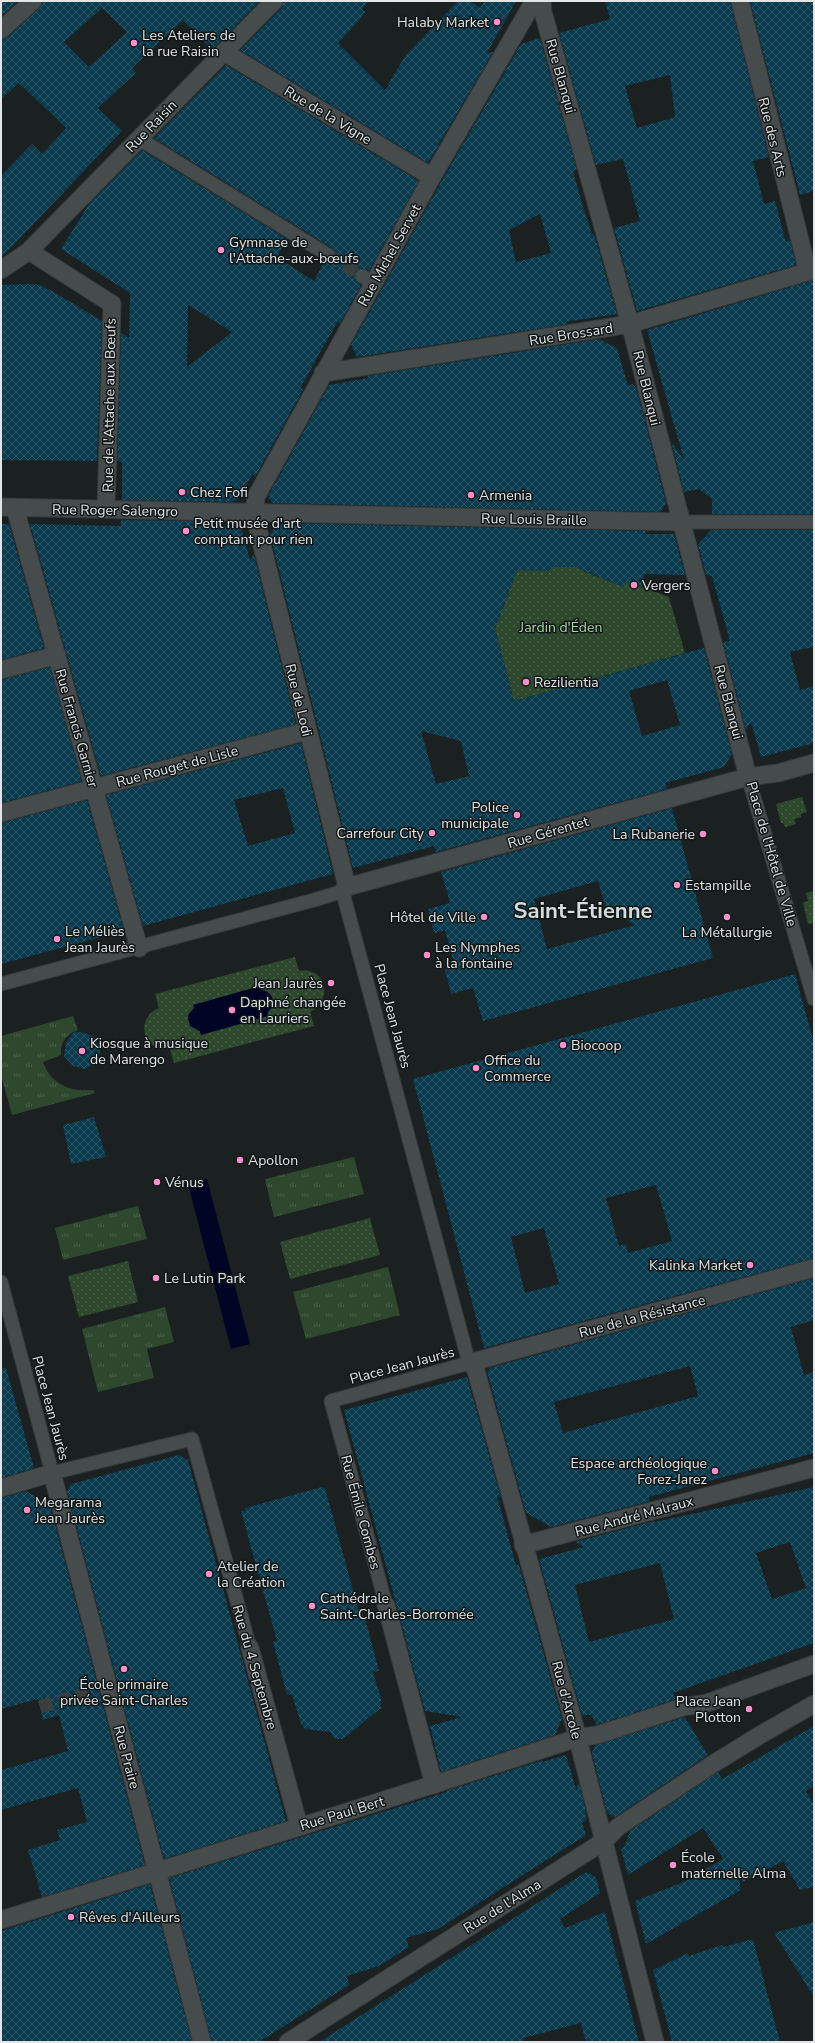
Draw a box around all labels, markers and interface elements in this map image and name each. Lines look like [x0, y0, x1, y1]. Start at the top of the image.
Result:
place label: Halaby Market [397, 13, 489, 32]
marker: Halaby Market [492, 17, 502, 27]
place label: Les Ateliers de la rue Raisin [142, 26, 235, 61]
street label: Rue Blanqui [541, 37, 580, 116]
marker: Les Ateliers de la rue Raisin [129, 38, 139, 48]
street label: Rue de la Vigne [280, 82, 375, 149]
street label: Rue des Arts [753, 95, 792, 179]
street label: Rue Raisin [122, 96, 181, 157]
street label: Rue Michel Servet [353, 201, 425, 310]
place label: Gymnase de l'Attache-aux-bœufs [229, 233, 359, 268]
marker: Gymnase de l'Attache-aux-bœufs [216, 245, 226, 255]
street label: Rue de l'Attache aux Bœufs [98, 317, 121, 492]
street label: Rue Brossard [528, 319, 614, 350]
street label: Rue Blanqui [628, 349, 665, 428]
place label: Chez Fofi [190, 483, 248, 502]
place label: Armenia [479, 486, 532, 505]
marker: Chez Fofi [177, 487, 187, 497]
marker: Armenia [466, 490, 476, 500]
street label: Rue Roger Salengro [52, 500, 178, 521]
street label: Rue Louis Braille [481, 509, 587, 530]
place label: Petit musée d'art comptant pour rien [194, 514, 313, 549]
marker: Petit musée d'art comptant pour rien [181, 526, 191, 536]
place label: Vergers [641, 576, 691, 595]
marker: Vergers [629, 580, 639, 590]
park label: Jardin d'Éden [519, 618, 602, 637]
street label: Rue de Lodi [280, 662, 317, 738]
street label: Rue Blanqui [709, 663, 748, 742]
street label: Rue Francis Garnier [51, 667, 103, 790]
place label: Rezilientia [534, 673, 599, 692]
marker: Rezilientia [521, 677, 531, 687]
street label: Rue Rouget de Lisle [114, 741, 240, 792]
street label: Place de l'Hôtel de Ville [742, 779, 801, 929]
place label: Police municipale [441, 798, 509, 833]
marker: Police municipale [512, 810, 522, 820]
street label: Rue Gérentet [505, 812, 591, 853]
place label: Carrefour City [336, 824, 425, 843]
place label: La Rubanerie [612, 825, 695, 844]
marker: Carrefour City [427, 828, 437, 838]
marker: La Rubanerie [698, 829, 708, 839]
place label: Estampille [685, 876, 751, 895]
marker: Estampille [672, 880, 682, 890]
district label: Saint-Étienne [514, 896, 653, 926]
place label: Hôtel de Ville [390, 908, 476, 927]
marker: Hôtel de Ville [479, 912, 489, 922]
marker: La Métallurgie [722, 912, 732, 922]
place label: Le Méliès Jean Jaurès [64, 922, 135, 957]
place label: La Métallurgie [682, 923, 772, 942]
marker: Le Méliès Jean Jaurès [52, 934, 62, 944]
place label: Les Nymphes à la fontaine [435, 938, 520, 973]
marker: Les Nymphes à la fontaine [422, 950, 432, 960]
street label: Place Jean Jaurès [369, 962, 416, 1071]
place label: Jean Jaurès [252, 974, 323, 993]
marker: Jean Jaurès [326, 978, 336, 988]
place label: Daphné changée en Lauriers [240, 993, 346, 1028]
marker: Daphné changée en Lauriers [227, 1005, 237, 1015]
place label: Kiosque à musique de Marengo [90, 1034, 208, 1069]
place label: Biocoop [571, 1036, 622, 1055]
marker: Biocoop [558, 1040, 568, 1050]
marker: Kiosque à musique de Marengo [77, 1046, 87, 1056]
place label: Office du Commerce [484, 1051, 551, 1086]
marker: Office du Commerce [471, 1063, 481, 1073]
place label: Apollon [248, 1151, 298, 1170]
marker: Apollon [235, 1155, 245, 1165]
place label: Vénus [164, 1173, 204, 1192]
marker: Vénus [152, 1177, 162, 1187]
place label: Kalinka Market [649, 1256, 742, 1275]
marker: Kalinka Market [745, 1260, 755, 1270]
place label: Le Lutin Park [164, 1269, 247, 1288]
marker: Le Lutin Park [151, 1273, 161, 1283]
street label: Rue de la Résistance [577, 1290, 707, 1342]
street label: Place Jean Jaurès [348, 1342, 457, 1389]
street label: Place Jean Jaurès [27, 1354, 74, 1463]
street label: Rue Émile Combes [336, 1453, 385, 1572]
place label: Espace archéologique Forez-Jarez [570, 1454, 708, 1489]
marker: Espace archéologique Forez-Jarez [710, 1466, 720, 1476]
street label: Rue André Malraux [573, 1491, 696, 1541]
place label: Megarama Jean Jaurès [34, 1493, 105, 1528]
marker: Megarama Jean Jaurès [22, 1505, 32, 1515]
place label: Atelier de la Création [217, 1557, 285, 1592]
marker: Atelier de la Création [204, 1569, 214, 1579]
place label: Cathédrale Saint-Charles-Borromée [320, 1589, 474, 1624]
marker: Cathédrale Saint-Charles-Borromée [307, 1601, 317, 1611]
street label: Rue du 4 Septembre [228, 1603, 281, 1732]
street label: Rue d'Arcole [547, 1659, 586, 1741]
marker: École primaire privée Saint-Charles [119, 1664, 129, 1674]
place label: École primaire privée Saint-Charles [60, 1675, 188, 1710]
place label: Place Jean Plotton [676, 1692, 741, 1727]
marker: Place Jean Plotton [744, 1704, 754, 1714]
street label: Rue Praire [109, 1723, 144, 1791]
street label: Rue Paul Bert [298, 1792, 387, 1835]
place label: École maternelle Alma [681, 1848, 786, 1883]
marker: École maternelle Alma [668, 1860, 678, 1870]
street label: Rue de l'Alma [460, 1875, 545, 1938]
place label: Rêves d'Ailleurs [79, 1908, 181, 1927]
marker: Rêves d'Ailleurs [66, 1912, 76, 1922]

